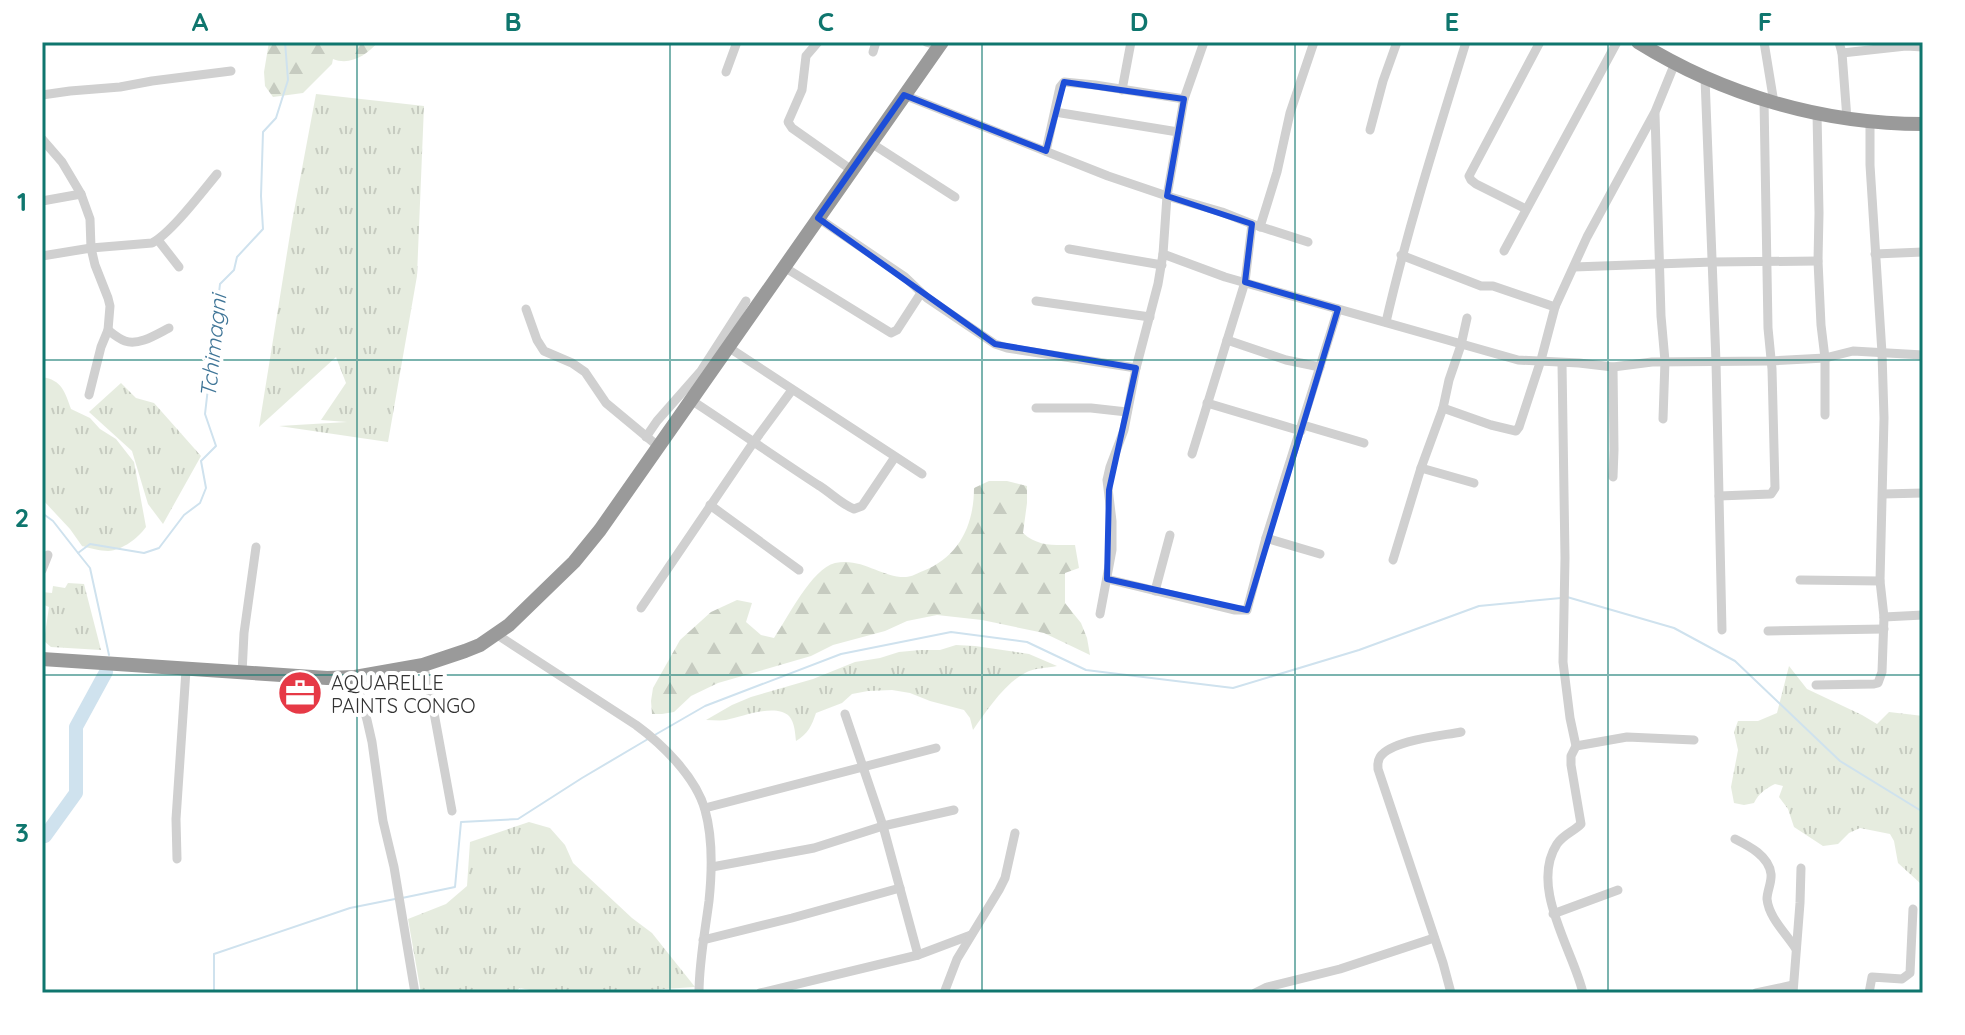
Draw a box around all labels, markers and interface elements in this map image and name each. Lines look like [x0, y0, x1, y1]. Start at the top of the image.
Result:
text: A [192, 5, 209, 38]
text: B [504, 5, 522, 38]
text: C [818, 5, 834, 38]
text: D [1130, 5, 1148, 38]
text: E [1445, 5, 1459, 38]
text: F [1758, 5, 1772, 38]
text: 1 [17, 185, 27, 218]
water label: Tchimagni [194, 291, 233, 399]
text: 2 [15, 501, 29, 534]
office icon: AQUARELLE PAINTS CONGO [276, 669, 324, 717]
place label: AQUARELLE PAINTS CONGO [331, 670, 476, 718]
text: 3 [15, 816, 29, 849]

